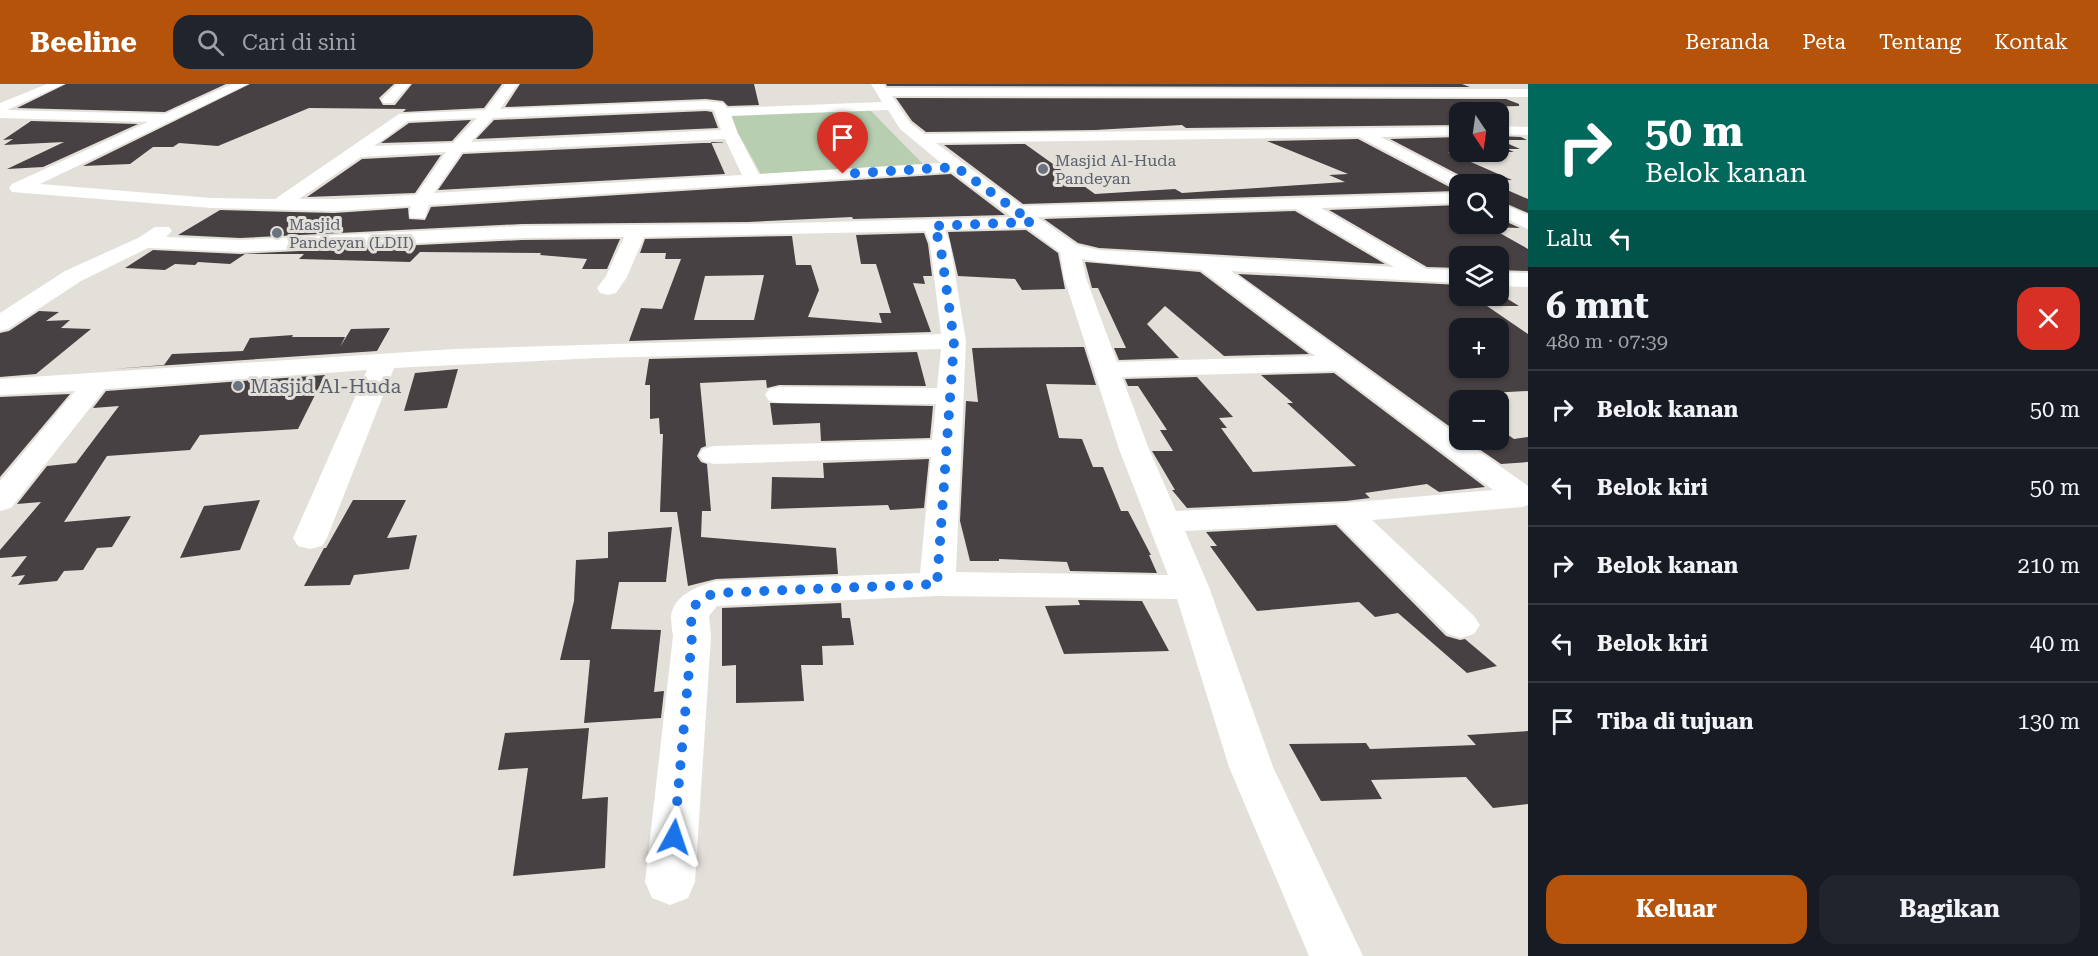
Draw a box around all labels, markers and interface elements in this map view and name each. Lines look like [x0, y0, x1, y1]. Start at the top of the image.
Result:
search box [173, 15, 593, 69]
text: Beeline [30, 26, 137, 59]
icon: search [194, 26, 227, 59]
text: Cari di sini [242, 30, 357, 55]
text: Beranda [1685, 30, 1769, 54]
text: Peta [1802, 30, 1846, 54]
text: Tentang [1879, 30, 1961, 54]
text: Kontak [1994, 30, 2068, 54]
north arrow [1449, 102, 1509, 162]
map controls [1449, 102, 1509, 450]
text: 50 m [1645, 107, 1743, 156]
icon: right [1546, 108, 1624, 186]
pin [817, 112, 868, 174]
icon: arrive [826, 121, 859, 154]
place label: Masjid Al-Huda Pandeyan [1055, 151, 1176, 188]
text: Belok kanan [1645, 157, 1807, 189]
marker: Masjid Al-Huda Pandeyan [1036, 162, 1050, 176]
button: search [1449, 174, 1509, 234]
place label: Masjid Pandeyan (LDII) [289, 215, 414, 252]
icon: left [1604, 222, 1637, 255]
marker: Masjid Pandeyan (LDII) [270, 226, 284, 240]
text: Lalu [1546, 226, 1592, 251]
button: layers [1449, 246, 1509, 306]
text: 6 mnt [1546, 285, 1649, 327]
button: close [2017, 287, 2080, 350]
button: + [1449, 318, 1509, 378]
text: 480 m · 07:39 [1546, 329, 1668, 353]
place label: Masjid Al-Huda [250, 374, 402, 398]
marker: Masjid Al-Huda [231, 379, 245, 393]
button: − [1449, 390, 1509, 450]
icon: right [1546, 393, 1579, 426]
text: Belok kanan [1597, 397, 1738, 422]
text: 50 m [2030, 397, 2080, 422]
icon: left [1546, 471, 1579, 504]
text: Belok kiri [1597, 475, 1708, 500]
text: 50 m [2030, 475, 2080, 500]
icon: right [1546, 549, 1579, 582]
text: Belok kanan [1597, 553, 1738, 578]
text: 210 m [2017, 553, 2080, 578]
icon: left [1546, 627, 1579, 660]
text: Belok kiri [1597, 631, 1708, 656]
text: 40 m [2030, 631, 2080, 656]
icon: arrive [1546, 705, 1579, 738]
text: Tiba di tujuan [1597, 709, 1753, 734]
text: 130 m [2017, 709, 2080, 734]
position arrow [642, 805, 706, 869]
button: Keluar [1546, 875, 1807, 944]
button: Bagikan [1819, 875, 2080, 944]

